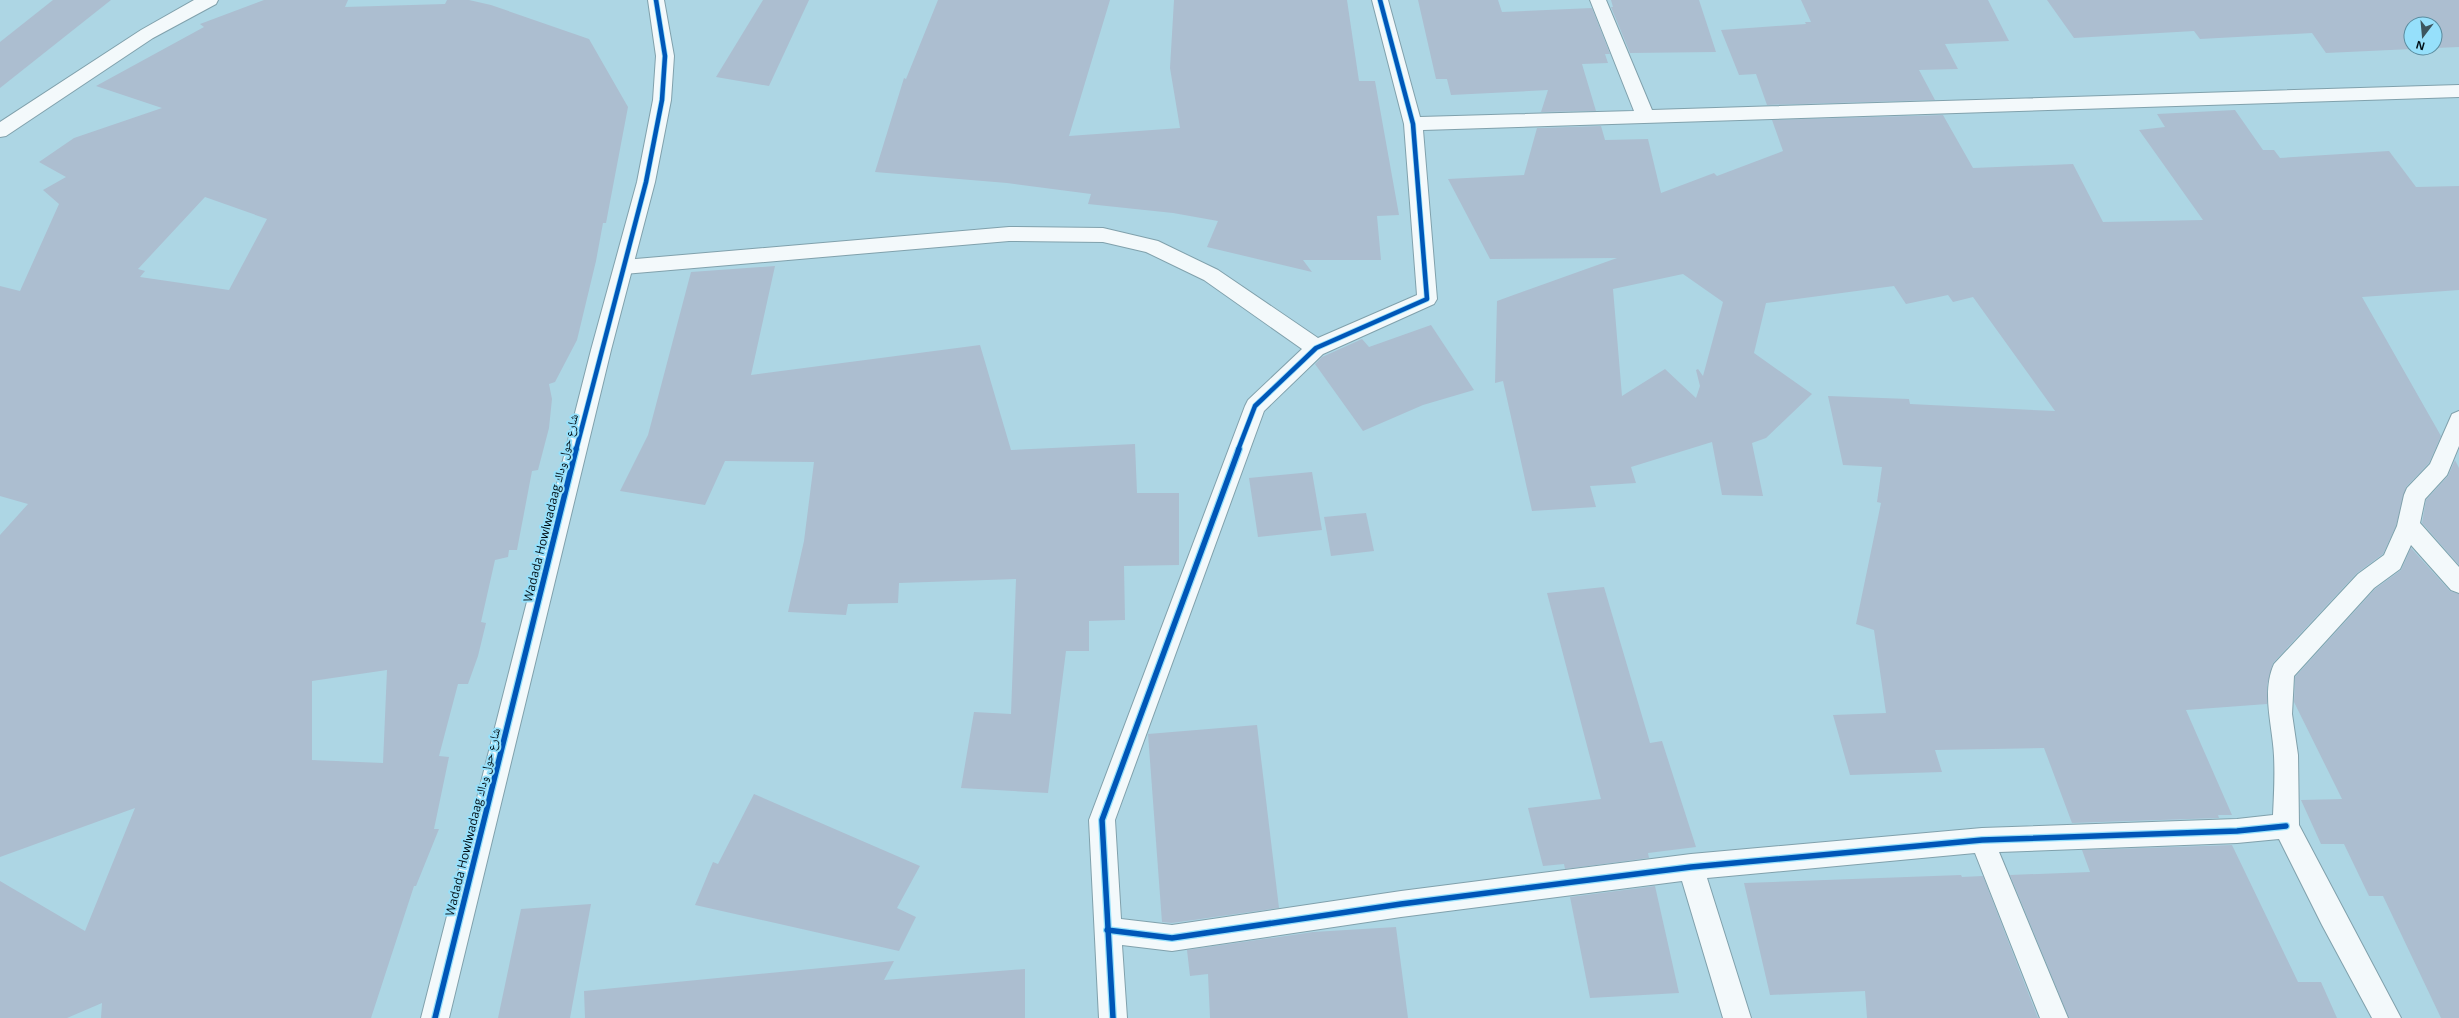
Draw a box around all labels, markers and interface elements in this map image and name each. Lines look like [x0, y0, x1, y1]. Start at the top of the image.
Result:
north arrow [2403, 16, 2443, 56]
text: N [2414, 38, 2426, 55]
street label: Wadada Howlwadaag شارع حول وداك [519, 412, 582, 604]
street label: Wadada Howlwadaag شارع حول وداك [441, 726, 504, 918]

